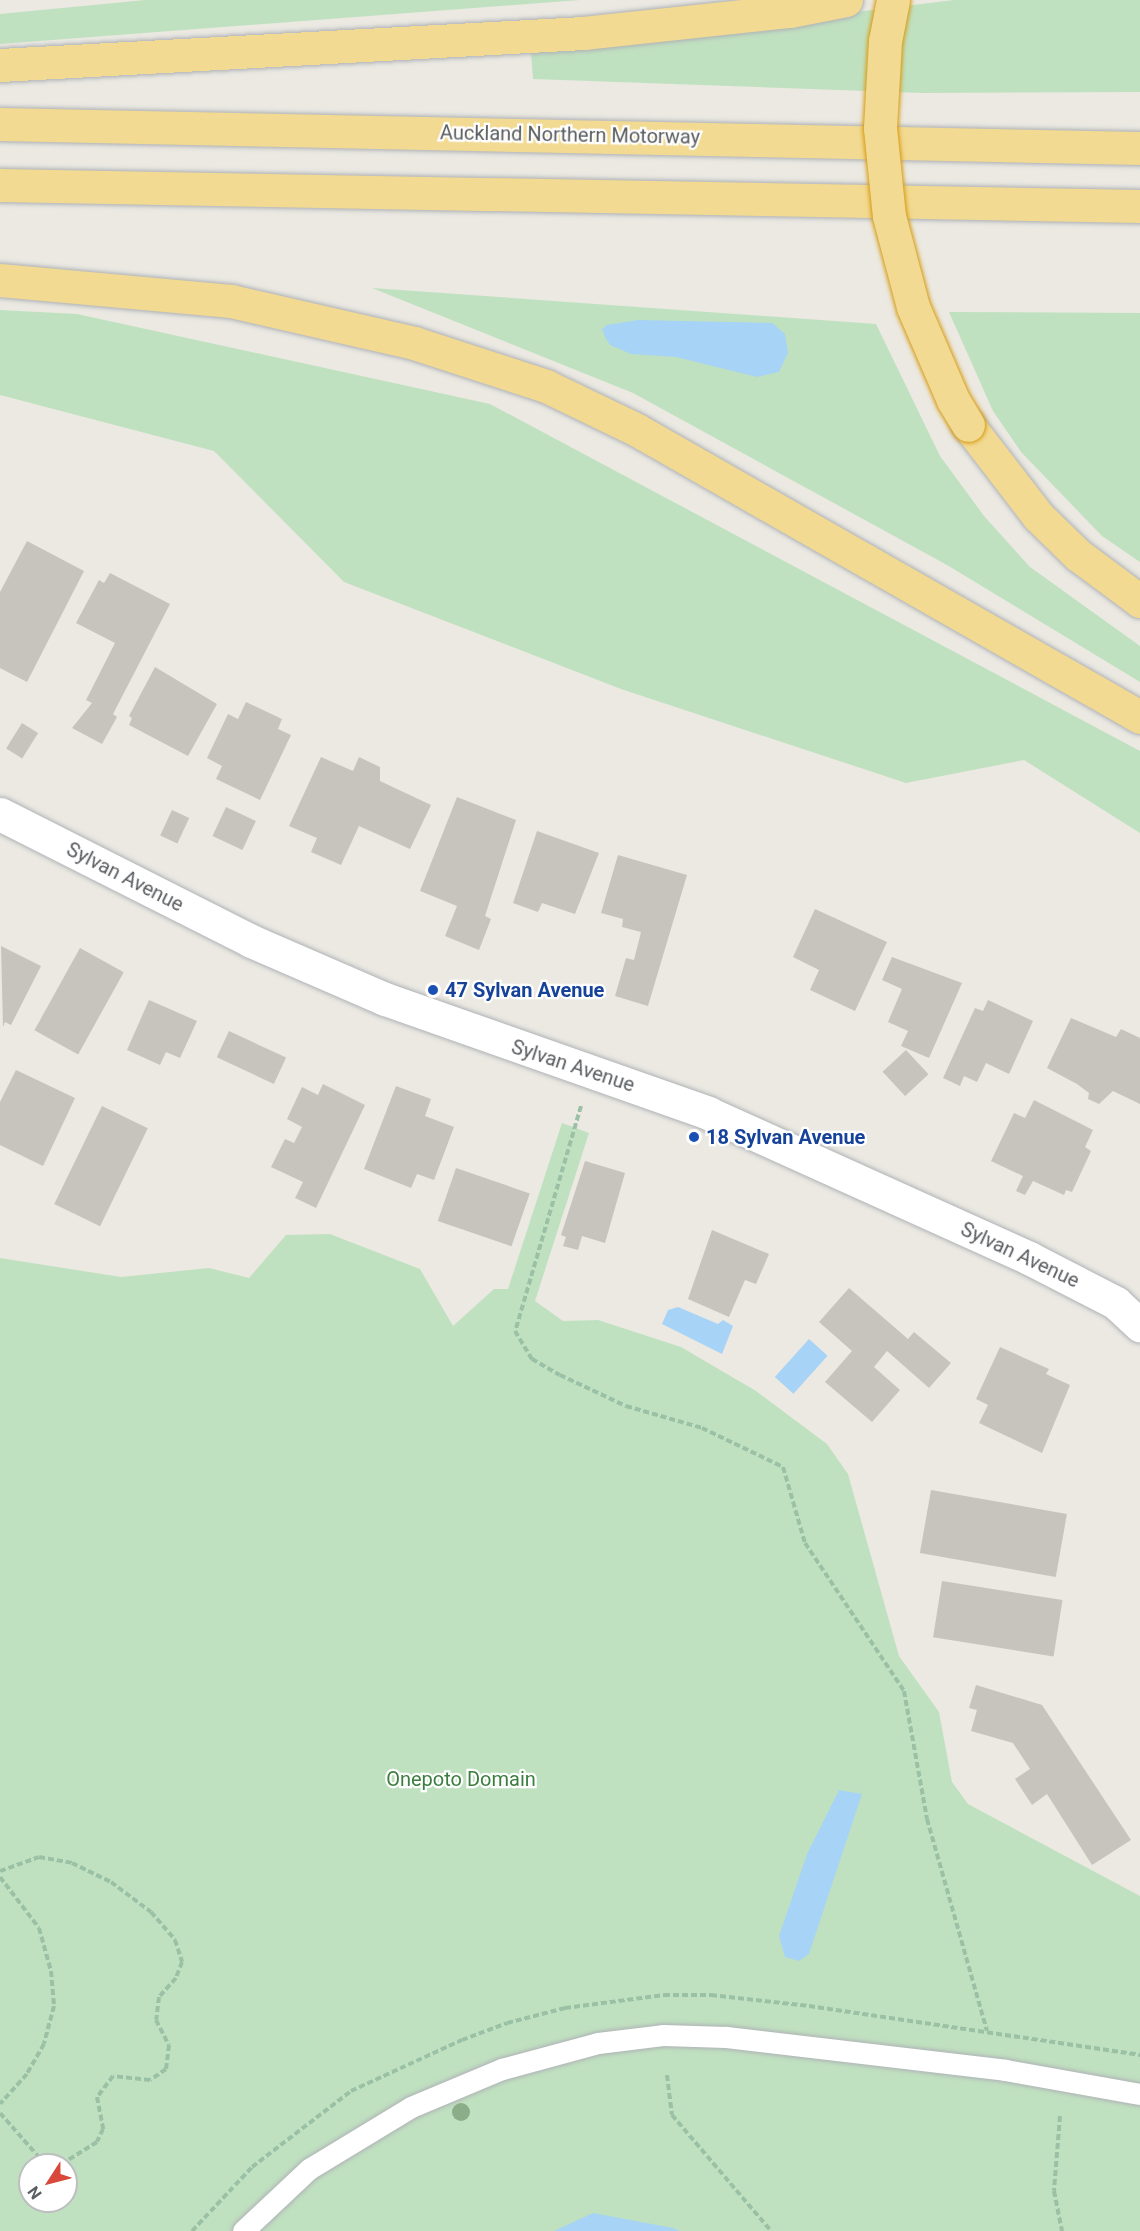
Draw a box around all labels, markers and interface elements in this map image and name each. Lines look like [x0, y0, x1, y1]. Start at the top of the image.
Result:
street label: Auckland Northern Motorway [440, 121, 700, 149]
street label: Sylvan Avenue [63, 837, 187, 917]
place label: 47 Sylvan Avenue [445, 978, 604, 1002]
marker: 47 Sylvan Avenue [426, 983, 440, 997]
street label: Sylvan Avenue [508, 1035, 638, 1097]
place label: 18 Sylvan Avenue [706, 1125, 865, 1149]
marker: 18 Sylvan Avenue [687, 1130, 701, 1144]
street label: Sylvan Avenue [957, 1217, 1083, 1293]
park label: Onepoto Domain [386, 1767, 536, 1791]
north arrow [18, 2153, 78, 2213]
text: N [24, 2183, 46, 2203]

